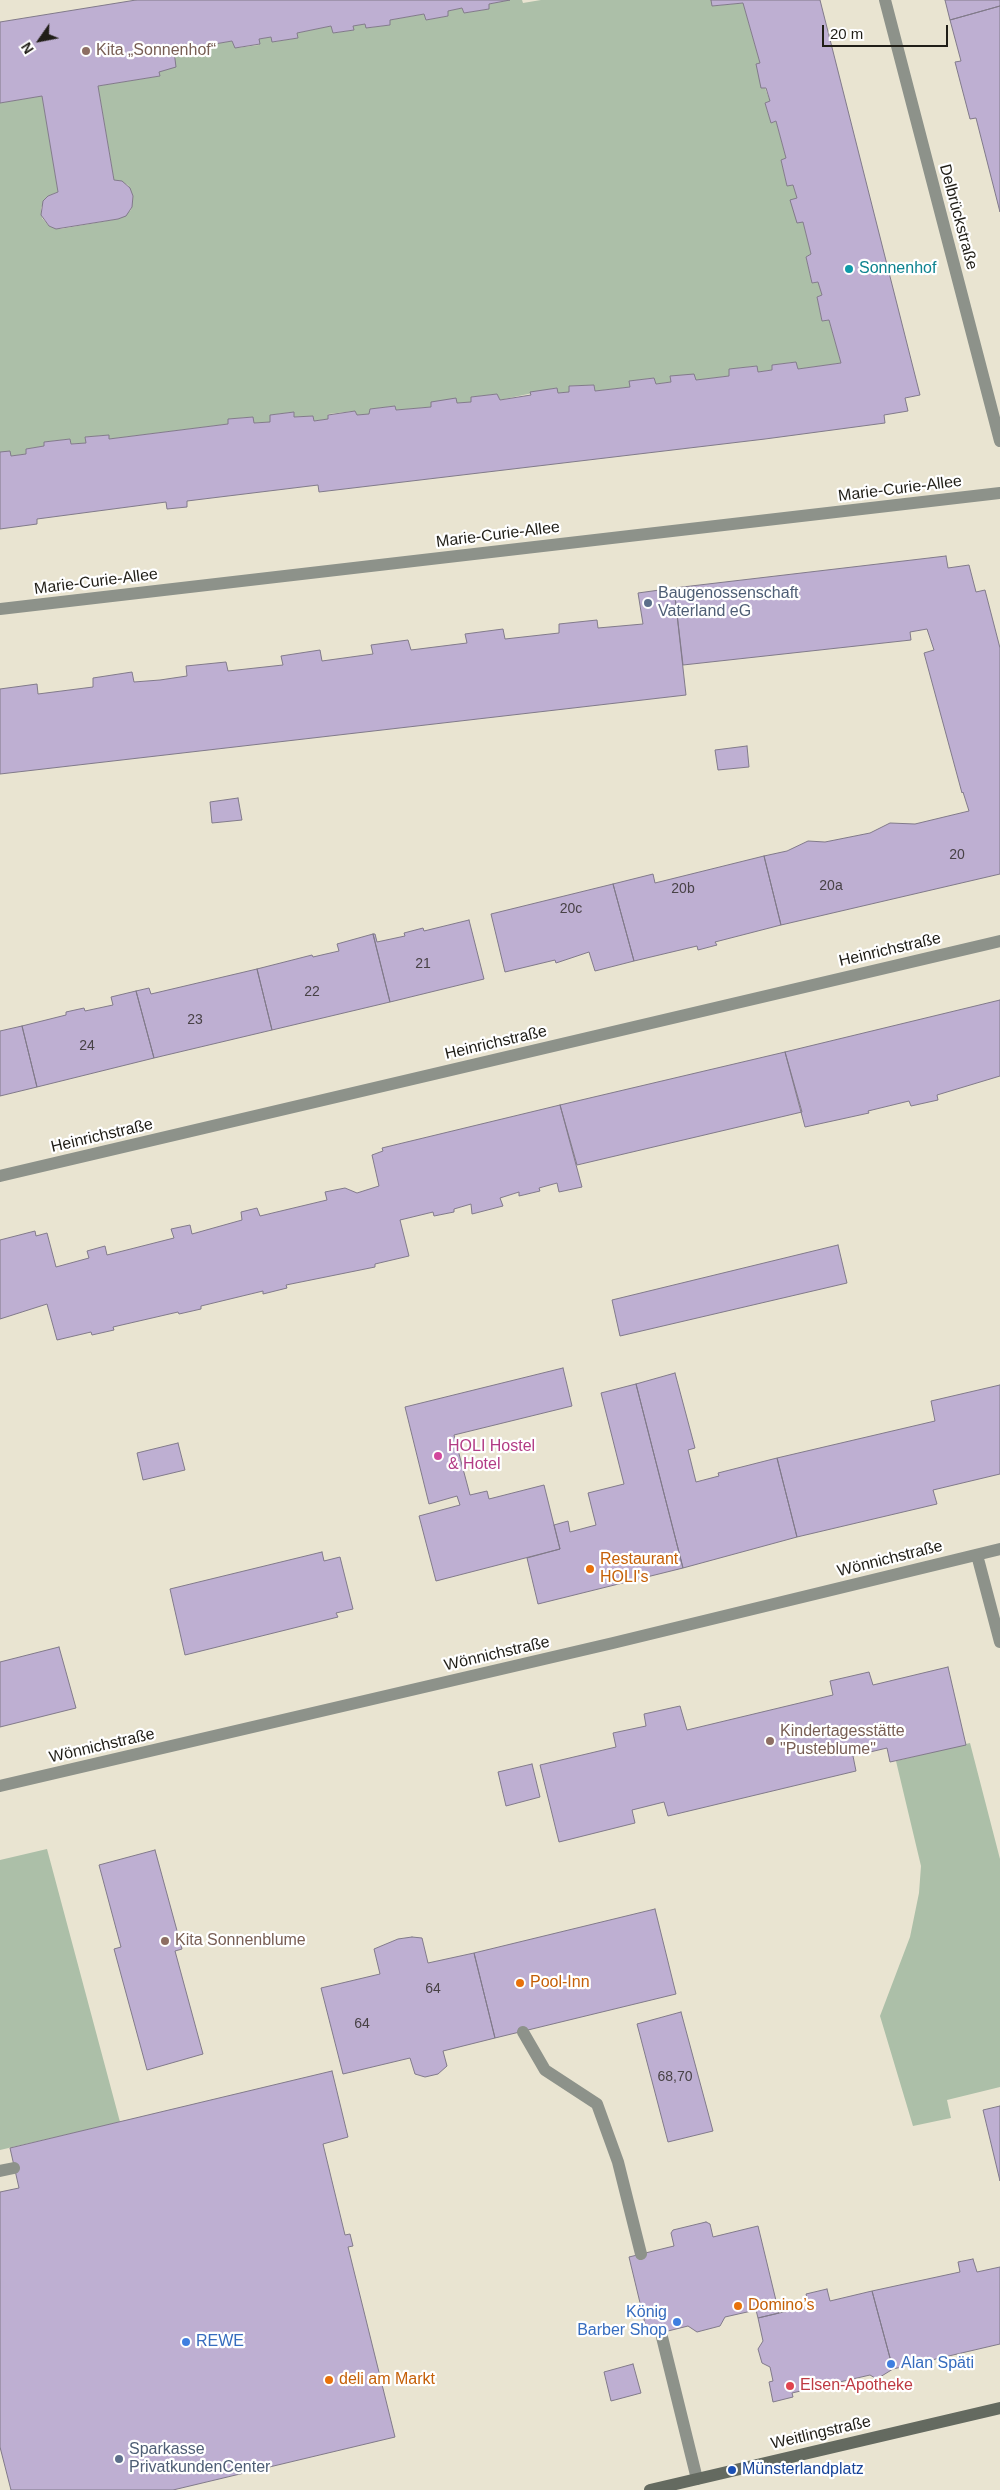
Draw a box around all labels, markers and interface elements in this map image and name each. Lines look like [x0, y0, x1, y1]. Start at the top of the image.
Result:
north arrow [15, 15, 65, 65]
scale bar [825, 15, 951, 47]
text: 20 m [830, 25, 863, 42]
text: N [18, 40, 37, 57]
place label: Kita „Sonnenhof“ [96, 41, 216, 61]
marker: Kita „Sonnenhof“ [80, 45, 92, 57]
street label: Delbrückstraße [935, 162, 981, 272]
place label: Sonnenhof [859, 259, 936, 279]
marker: Sonnenhof [843, 263, 855, 275]
street label: Marie-Curie-Allee [837, 472, 963, 506]
street label: Marie-Curie-Allee [435, 518, 561, 552]
street label: Marie-Curie-Allee [33, 565, 159, 599]
place label: Baugenossenschaft Vaterland eG [658, 584, 799, 622]
marker: Baugenossenschaft Vaterland eG [642, 597, 654, 609]
house number: 20 [949, 847, 965, 863]
house number: 20a [819, 878, 843, 894]
house number: 20b [671, 881, 695, 897]
house number: 20c [560, 901, 582, 917]
street label: Heinrichstraße [837, 929, 943, 971]
house number: 21 [415, 956, 431, 972]
house number: 22 [304, 984, 320, 1000]
house number: 23 [187, 1012, 203, 1028]
street label: Heinrichstraße [443, 1022, 549, 1064]
house number: 24 [79, 1038, 95, 1054]
street label: Heinrichstraße [49, 1115, 155, 1157]
place label: HOLI Hostel & Hotel [448, 1437, 535, 1475]
marker: HOLI Hostel & Hotel [432, 1450, 444, 1462]
street label: Wönnichstraße [835, 1537, 945, 1581]
place label: Restaurant HOLI's [600, 1550, 678, 1588]
marker: Restaurant HOLI's [584, 1563, 596, 1575]
street label: Wönnichstraße [442, 1633, 552, 1675]
place label: Kindertagesstätte "Pusteblume" [780, 1722, 905, 1760]
street label: Wönnichstraße [47, 1725, 157, 1767]
marker: Kindertagesstätte "Pusteblume" [764, 1735, 776, 1747]
place label: Kita Sonnenblume [175, 1931, 306, 1951]
marker: Kita Sonnenblume [159, 1935, 171, 1947]
place label: Pool-Inn [530, 1973, 590, 1993]
marker: Pool-Inn [514, 1977, 526, 1989]
house number: 64 [425, 1981, 441, 1997]
house number: 64 [354, 2016, 370, 2032]
house number: 68,70 [657, 2069, 693, 2085]
place label: Domino’s [748, 2296, 814, 2316]
marker: Domino’s [732, 2300, 744, 2312]
place label: König Barber Shop [577, 2303, 667, 2341]
marker: König Barber Shop [671, 2316, 683, 2328]
place label: REWE [196, 2332, 244, 2352]
marker: REWE [180, 2336, 192, 2348]
place label: Alan Späti [901, 2354, 974, 2374]
marker: Alan Späti [885, 2358, 897, 2370]
place label: deli am Markt [339, 2370, 435, 2390]
marker: deli am Markt [323, 2374, 335, 2386]
place label: Elsen-Apotheke [800, 2376, 913, 2396]
marker: Elsen-Apotheke [784, 2380, 796, 2392]
street label: Weitlingstraße [769, 2412, 873, 2454]
place label: Sparkasse PrivatkundenCenter [129, 2440, 270, 2478]
marker: Sparkasse PrivatkundenCenter [113, 2453, 125, 2465]
place label: Münsterlandplatz [742, 2460, 864, 2480]
marker: Münsterlandplatz [726, 2464, 738, 2476]

